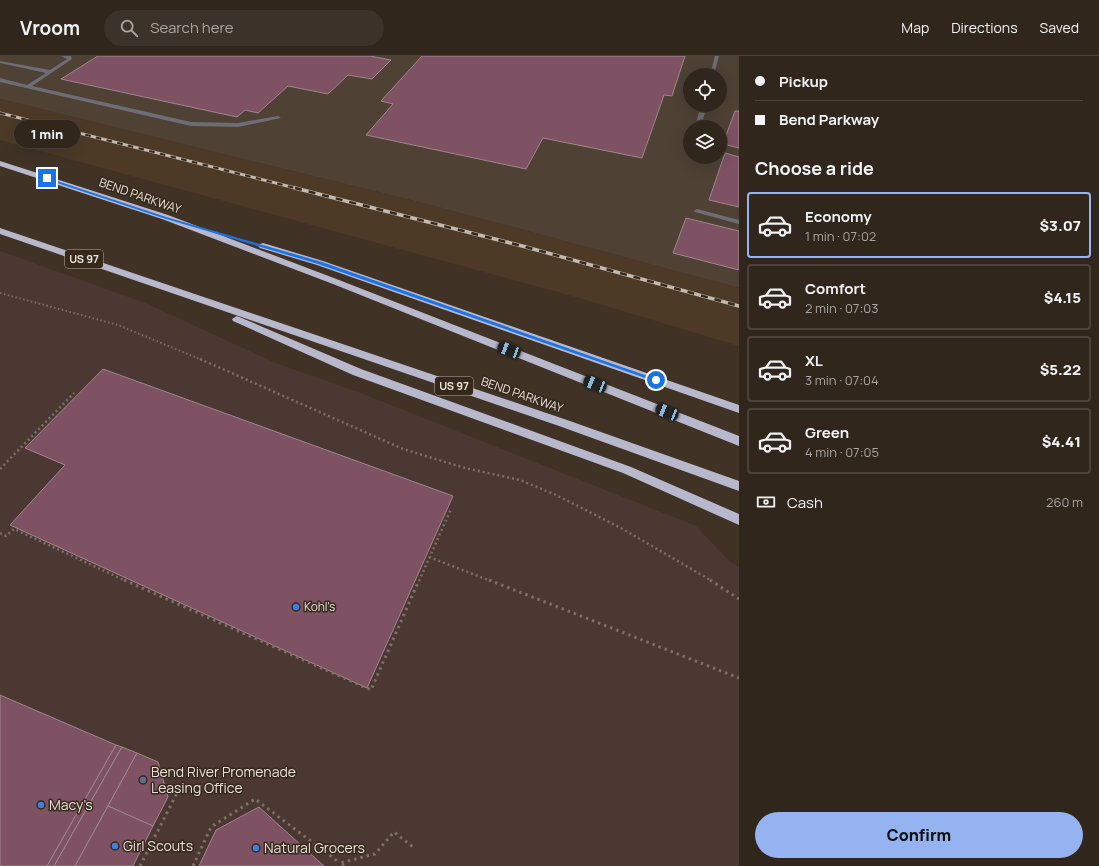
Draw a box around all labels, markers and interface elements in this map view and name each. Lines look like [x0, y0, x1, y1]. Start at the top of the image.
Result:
search box [104, 10, 384, 46]
text: Vroom [20, 15, 80, 41]
icon: search [118, 17, 140, 39]
text: Search here [150, 17, 234, 38]
text: Map [901, 18, 929, 37]
text: Directions [951, 18, 1018, 37]
text: Saved [1040, 18, 1079, 37]
map controls [683, 68, 727, 164]
button: locate [683, 68, 727, 112]
text: Pickup [779, 71, 828, 92]
text: Bend Parkway [779, 109, 879, 130]
callout: 1 min [14, 120, 80, 148]
button: layers [683, 120, 727, 164]
text: 1 min [31, 125, 63, 143]
text: Choose a ride [755, 156, 874, 180]
route end [38, 169, 56, 187]
street label: BEND PARKWAY [97, 174, 184, 218]
text: Economy [805, 206, 872, 227]
icon: car [757, 207, 793, 243]
text: $3.07 [1039, 215, 1081, 236]
text: 1 min · 07:02 [805, 227, 876, 245]
road number: US 97 [65, 250, 103, 268]
text: Comfort [805, 278, 866, 299]
icon: car [757, 279, 793, 315]
text: $4.15 [1044, 287, 1081, 308]
text: 2 min · 07:03 [805, 299, 878, 317]
car [496, 340, 522, 360]
text: XL [805, 350, 823, 371]
icon: car [757, 351, 793, 387]
text: $5.22 [1040, 359, 1081, 380]
route start [647, 371, 665, 389]
text: 3 min · 07:04 [805, 371, 879, 389]
street label: BEND PARKWAY [479, 373, 566, 417]
car [582, 374, 608, 394]
road number: US 97 [435, 377, 473, 395]
car [654, 402, 680, 422]
text: Green [805, 422, 849, 443]
icon: car [757, 423, 793, 459]
text: $4.41 [1042, 431, 1081, 452]
text: 4 min · 07:05 [805, 443, 879, 461]
icon: cash [755, 491, 777, 513]
text: Cash [787, 492, 823, 513]
text: 260 m [1046, 493, 1083, 511]
place label: Kohl's [304, 598, 335, 615]
marker: Kohl's [291, 602, 301, 612]
place label: Bend River Promenade Leasing Office [151, 762, 296, 797]
marker: Bend River Promenade Leasing Office [138, 775, 148, 785]
place label: Macy's [49, 795, 93, 814]
marker: Macy's [36, 800, 46, 810]
button: Confirm [755, 812, 1083, 858]
place label: Girl Scouts [123, 836, 193, 855]
place label: Natural Grocers [264, 838, 365, 857]
marker: Girl Scouts [110, 841, 120, 851]
marker: Natural Grocers [251, 843, 261, 853]

